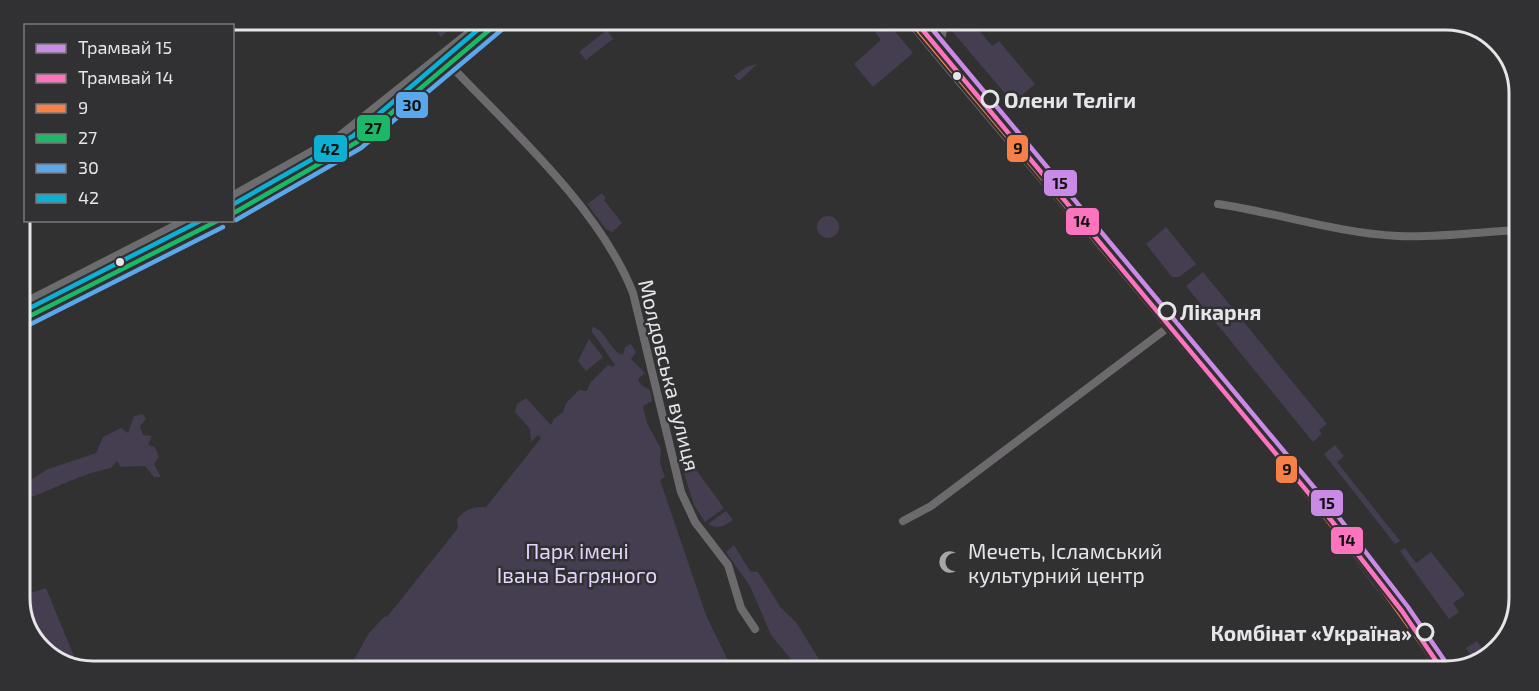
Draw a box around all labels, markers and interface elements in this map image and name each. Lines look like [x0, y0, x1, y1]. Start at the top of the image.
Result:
legend [24, 24, 234, 222]
text: Трамвай 15 [78, 36, 172, 58]
text: Трамвай 14 [78, 66, 174, 88]
unlabelled marker [951, 70, 963, 82]
place label: Олени Теліги [1004, 87, 1136, 112]
marker: Олени Теліги [981, 90, 999, 108]
line badge: 30 [395, 91, 429, 119]
text: 30 [402, 95, 422, 114]
text: 9 [78, 96, 88, 118]
line badge: 27 [356, 114, 391, 142]
text: 27 [364, 118, 382, 137]
text: 27 [78, 126, 97, 148]
line badge: 42 [313, 134, 348, 163]
line badge: 9 [1006, 134, 1029, 163]
text: 9 [1013, 138, 1023, 157]
text: 42 [320, 139, 340, 158]
text: 30 [78, 156, 99, 178]
line badge: 15 [1043, 169, 1078, 197]
text: 15 [1052, 173, 1068, 192]
text: 42 [78, 186, 99, 208]
line badge: 14 [1065, 207, 1100, 236]
text: 14 [1073, 211, 1091, 230]
unlabelled marker [114, 256, 126, 268]
street label: Молдовська вулиця [633, 277, 706, 474]
place label: Лікарня [1180, 299, 1261, 324]
marker: Лікарня [1158, 302, 1176, 320]
line badge: 9 [1275, 455, 1298, 484]
text: 9 [1282, 459, 1292, 478]
line badge: 15 [1310, 489, 1344, 517]
text: 15 [1319, 493, 1335, 512]
line badge: 14 [1330, 526, 1364, 555]
text: 14 [1338, 530, 1356, 549]
park label: Парк імені Івана Багряного [497, 538, 657, 587]
place label: Мечеть, Ісламський культурний центр [968, 538, 1162, 588]
mosque icon: Мечеть, Ісламський культурний центр [937, 549, 963, 575]
place label: Комбінат «Україна» [1210, 620, 1412, 645]
marker: Комбінат «Україна» [1416, 623, 1434, 641]

